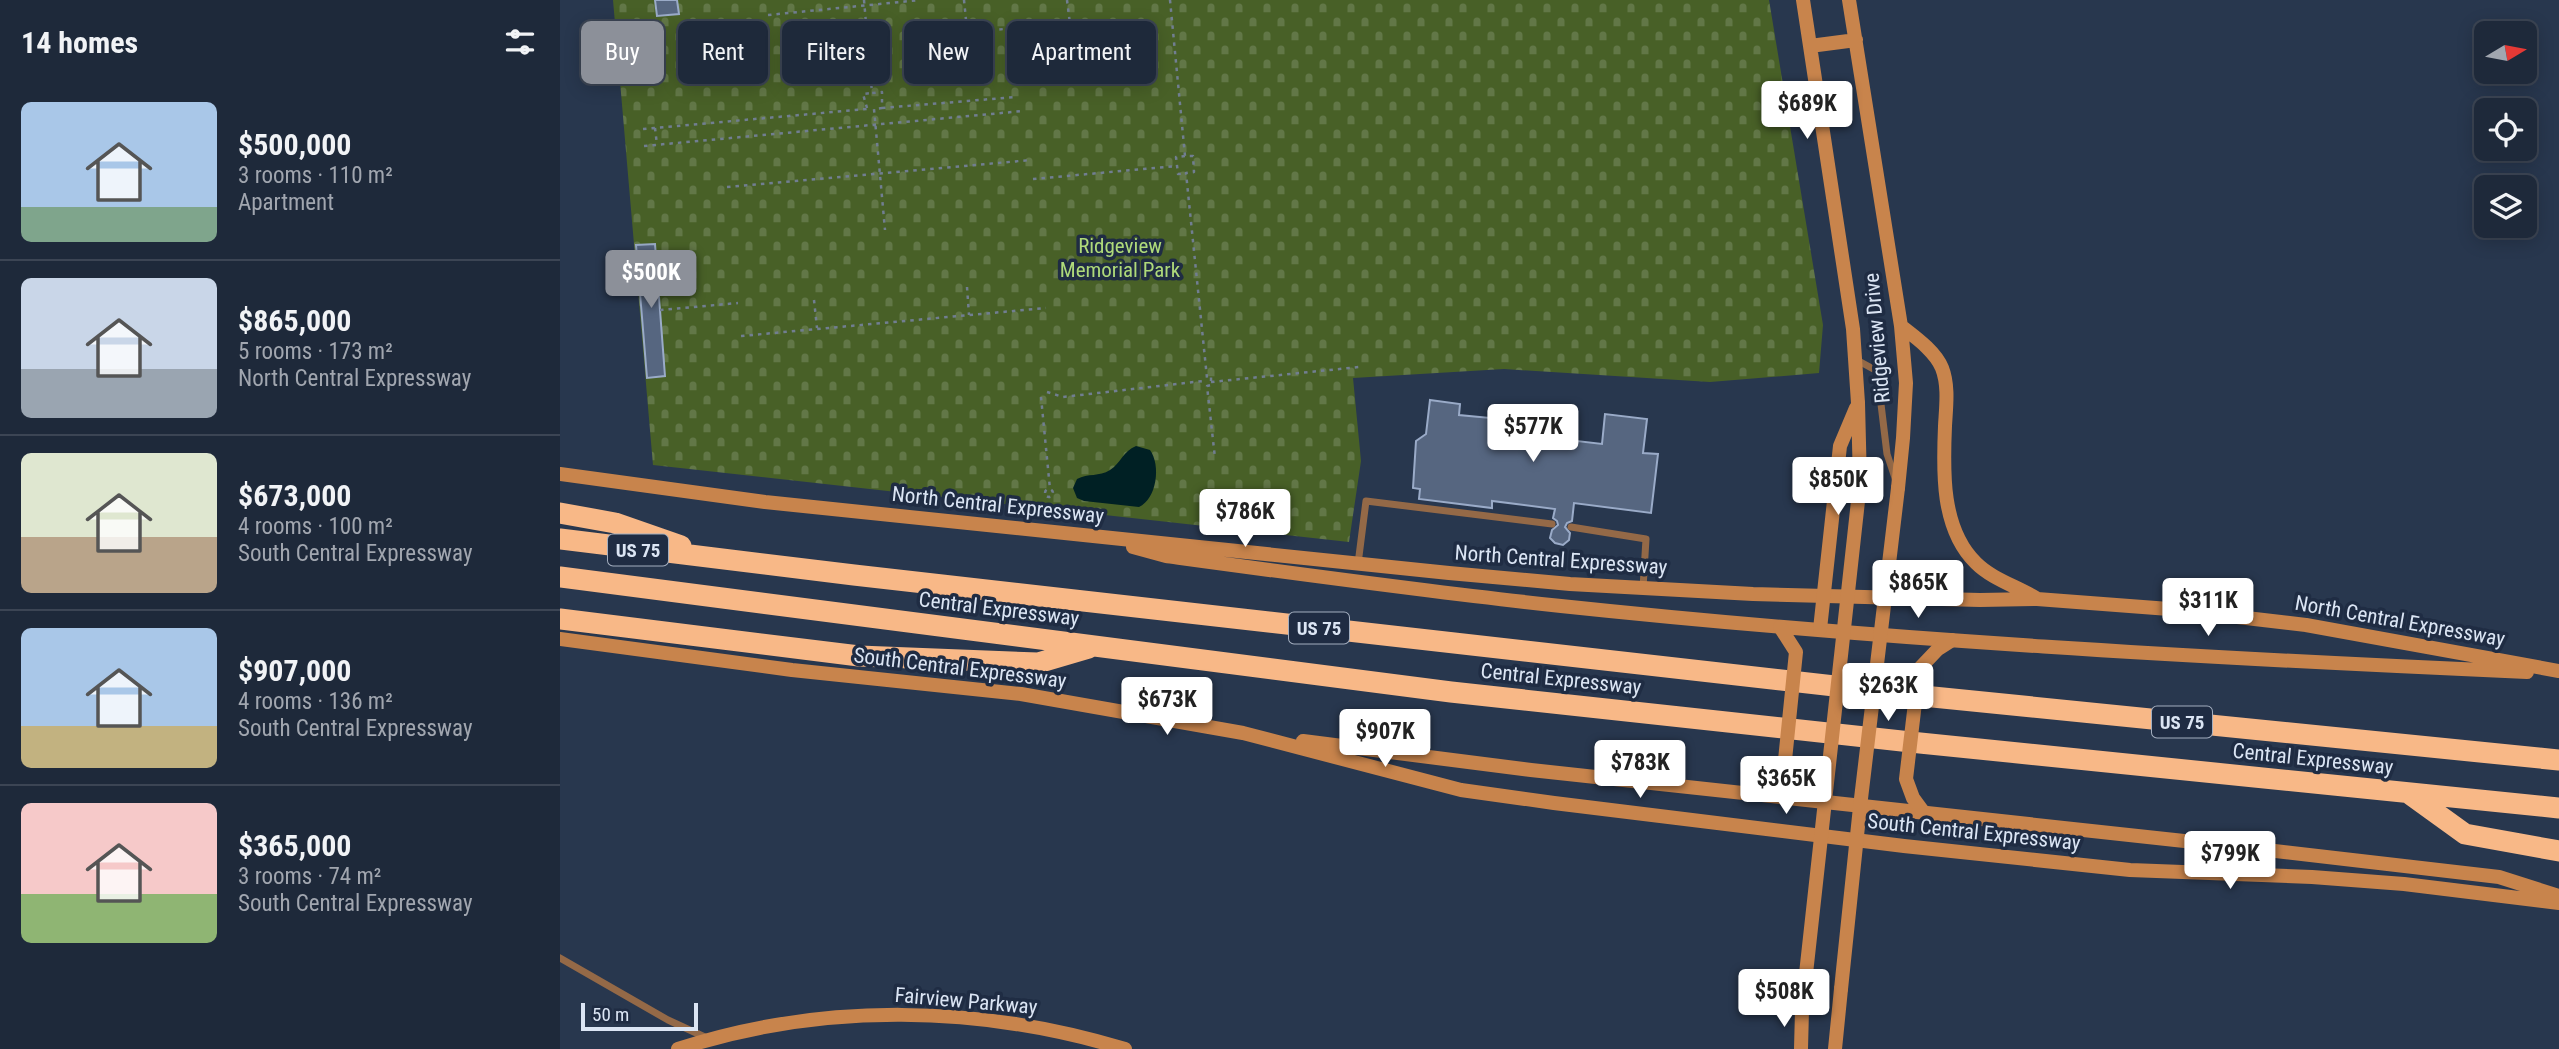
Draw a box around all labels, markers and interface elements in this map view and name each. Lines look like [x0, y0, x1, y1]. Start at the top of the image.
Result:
chip: Buy [581, 21, 664, 84]
chip: Rent [678, 21, 768, 84]
chip: Filters [782, 21, 890, 84]
chip: New [904, 21, 993, 84]
chip: Apartment [1007, 21, 1156, 84]
north arrow [2474, 21, 2538, 84]
map controls [2474, 21, 2537, 238]
icon: filters [501, 23, 539, 61]
text: 14 homes [21, 25, 138, 60]
pin: $689K [1758, 82, 1856, 141]
text: $689K [1777, 90, 1837, 117]
button: locate [2474, 98, 2537, 161]
text: $500,000 [238, 127, 351, 162]
icon: home [77, 130, 161, 214]
text: 3 rooms · 110 m² [238, 162, 393, 189]
button: layers [2474, 175, 2537, 238]
text: Apartment [238, 189, 334, 216]
park label: Ridgeview Memorial Park [1060, 234, 1181, 282]
pin: $500K [602, 250, 700, 310]
text: $500K [621, 259, 681, 286]
street label: Ridgeview Drive [1859, 272, 1895, 404]
text: $865,000 [238, 303, 351, 338]
icon: home [77, 306, 161, 390]
text: 5 rooms · 173 m² [238, 338, 393, 365]
text: North Central Expressway [238, 365, 471, 392]
pin: $577K [1484, 405, 1582, 464]
text: $577K [1503, 413, 1563, 440]
pin: $850K [1789, 458, 1887, 517]
text: $850K [1808, 466, 1868, 493]
text: $673,000 [238, 478, 351, 513]
icon: home [77, 481, 161, 565]
street label: North Central Expressway [891, 482, 1105, 528]
pin: $786K [1196, 490, 1294, 549]
text: $786K [1215, 498, 1275, 525]
text: 4 rooms · 100 m² [238, 513, 393, 540]
road number: US 75 [608, 534, 668, 566]
text: South Central Expressway [238, 540, 472, 567]
street label: North Central Expressway [1454, 541, 1668, 579]
pin: $865K [1869, 560, 1967, 620]
text: $865K [1888, 569, 1948, 596]
pin: $311K [2159, 578, 2257, 638]
street label: Central Expressway [917, 587, 1081, 631]
text: $311K [2178, 587, 2238, 614]
street label: North Central Expressway [2293, 591, 2507, 651]
road number: US 75 [1289, 612, 1349, 643]
street label: South Central Expressway [852, 643, 1068, 693]
text: $907,000 [238, 653, 351, 688]
icon: home [77, 656, 161, 740]
street label: Central Expressway [1480, 659, 1643, 699]
pin: $263K [1839, 664, 1937, 723]
text: $263K [1858, 672, 1918, 699]
pin: $673K [1118, 678, 1216, 737]
text: $673K [1137, 686, 1197, 713]
text: 4 rooms · 136 m² [238, 688, 393, 715]
road number: US 75 [2152, 706, 2212, 737]
pin: $907K [1336, 710, 1434, 769]
text: South Central Expressway [238, 715, 472, 742]
text: $907K [1355, 718, 1415, 745]
street label: Central Expressway [2232, 739, 2395, 779]
pin: $783K [1591, 740, 1689, 800]
text: $783K [1610, 749, 1670, 776]
pin: $365K [1737, 756, 1835, 816]
text: $365K [1756, 765, 1816, 792]
street label: South Central Expressway [1866, 809, 2082, 855]
text: $365,000 [238, 828, 351, 863]
icon: home [77, 831, 161, 915]
pin: $799K [2181, 832, 2279, 891]
text: $799K [2200, 840, 2260, 867]
text: 3 rooms · 74 m² [238, 863, 381, 890]
text: South Central Expressway [238, 890, 472, 917]
pin: $508K [1735, 970, 1833, 1029]
text: $508K [1754, 978, 1814, 1005]
street label: Fairview Parkway [894, 983, 1039, 1019]
scale bar [581, 1000, 698, 1032]
text: 50 m [592, 1003, 629, 1026]

